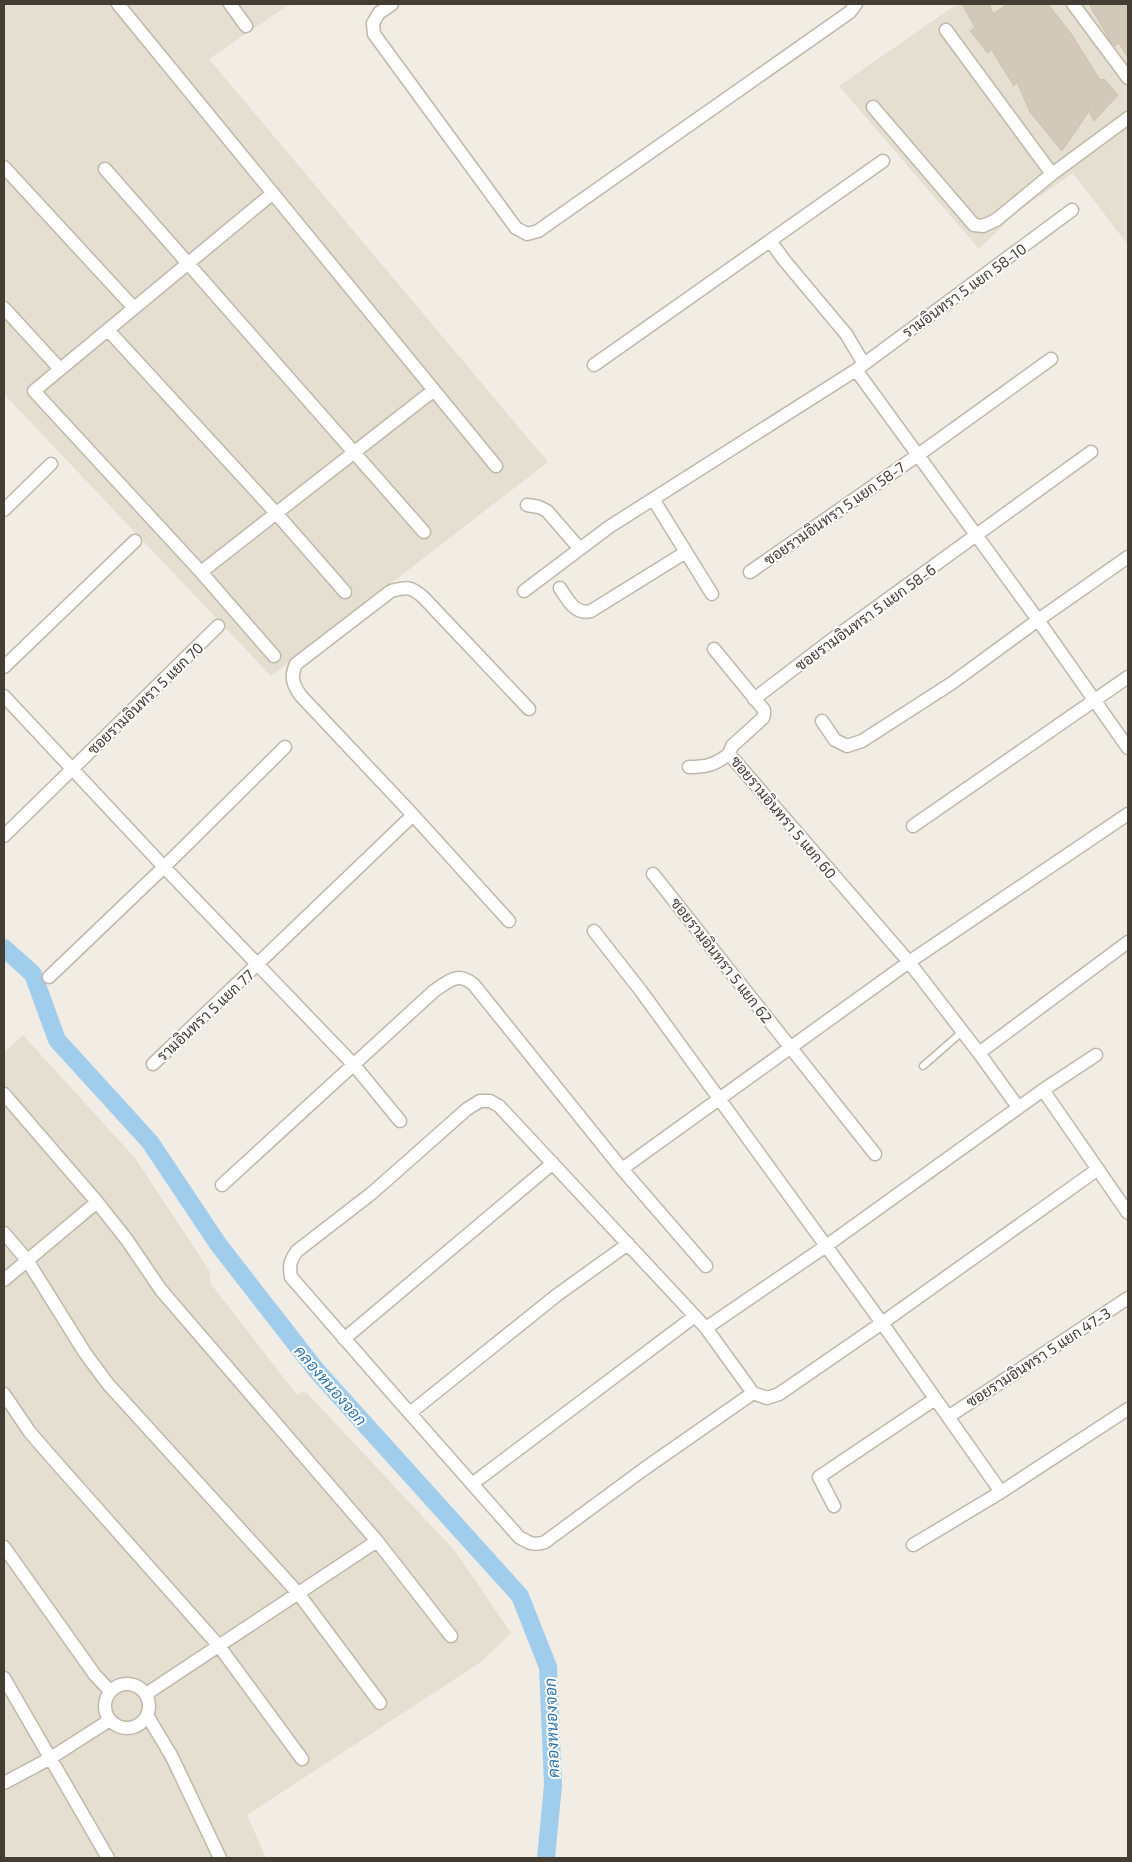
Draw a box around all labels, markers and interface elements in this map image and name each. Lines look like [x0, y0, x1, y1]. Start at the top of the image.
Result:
street label: รามอินทรา 5 แยก 58-10 [898, 239, 1030, 341]
street label: ซอยรามอินทรา 5 แยก 58-7 [760, 457, 908, 569]
street label: ซอยรามอินทรา 5 แยก 58-6 [791, 560, 939, 674]
street label: ซอยรามอินทรา 5 แยก 70 [83, 638, 207, 758]
street label: ซอยรามอินทรา 5 แยก 60 [727, 752, 841, 882]
street label: ซอยรามอินทรา 5 แยก 62 [667, 894, 777, 1026]
street label: รามอินทรา 5 แยก 77 [153, 965, 257, 1064]
street label: ซอยรามอินทรา 5 แยก 47-3 [962, 1303, 1114, 1411]
water label: คลองหนองจอก [291, 1341, 371, 1429]
water label: คลองหนองจอก [540, 1678, 562, 1778]

